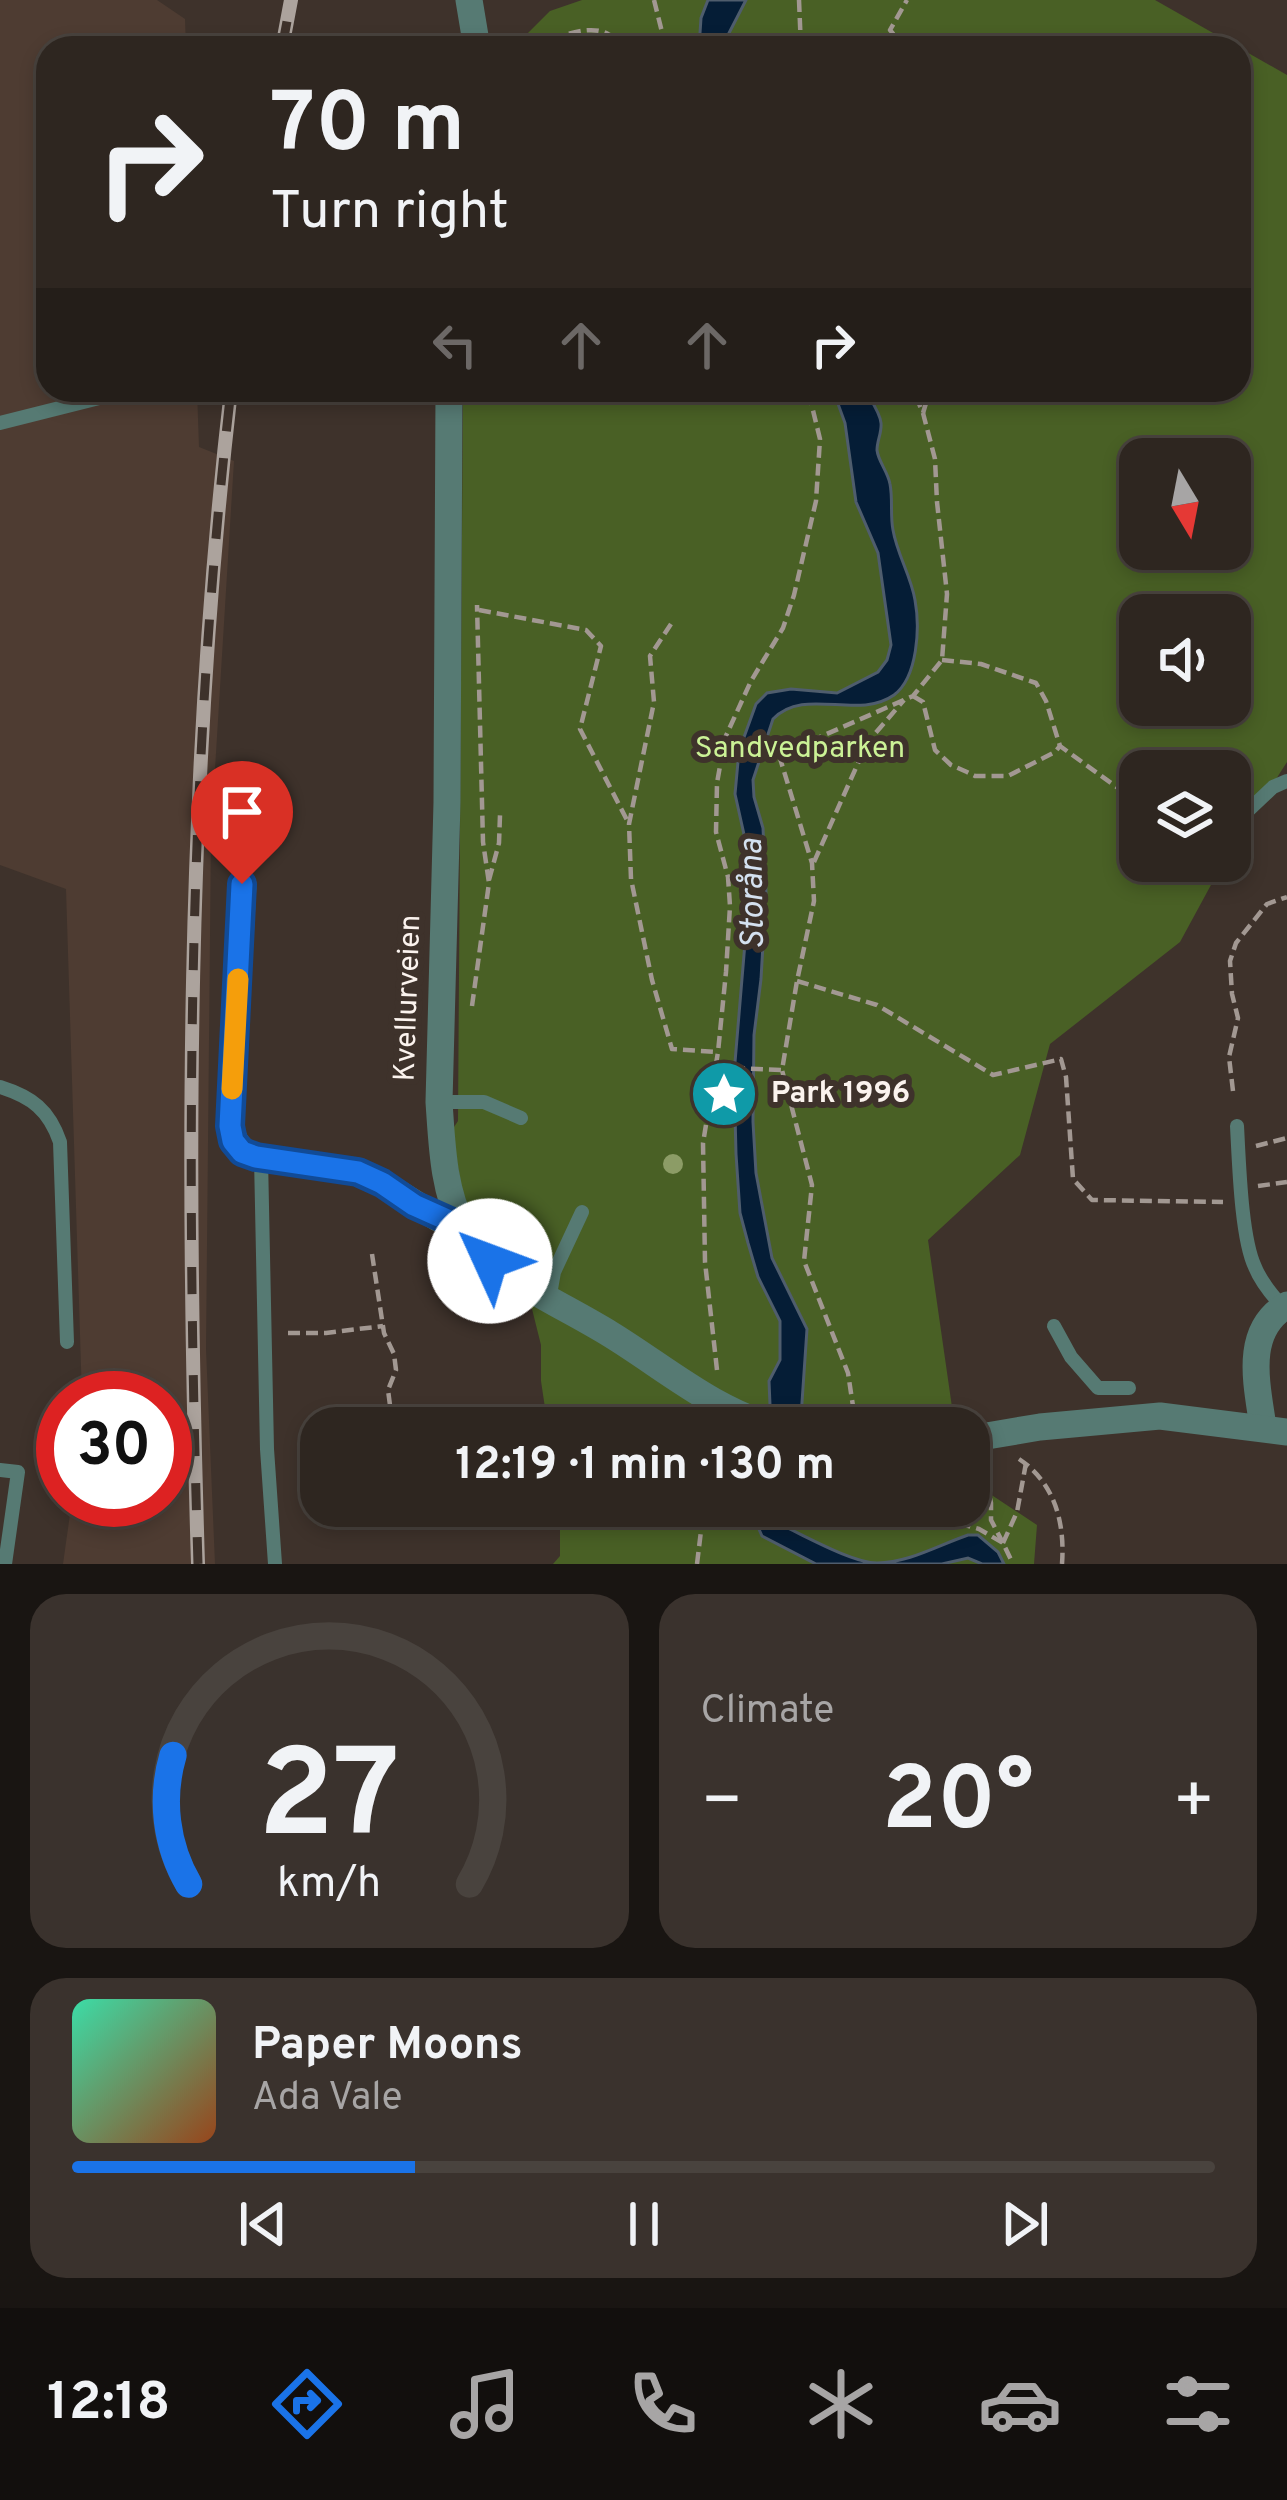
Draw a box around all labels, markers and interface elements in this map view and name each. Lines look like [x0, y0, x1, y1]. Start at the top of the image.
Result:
text: 70 m [270, 75, 465, 181]
icon: right [72, 84, 228, 240]
text: Turn right [270, 179, 509, 248]
icon: left [422, 312, 488, 378]
icon: ahead [548, 312, 614, 378]
icon: ahead [674, 312, 740, 378]
icon: right [800, 312, 866, 378]
north arrow [1119, 438, 1251, 570]
map controls [1119, 438, 1251, 882]
button: sound [1119, 594, 1251, 726]
park label: Sandvedparken [695, 731, 905, 768]
button: layers [1119, 750, 1251, 882]
pin [191, 761, 293, 884]
icon: arrive [209, 779, 275, 845]
water label: Storåna [732, 838, 776, 950]
street label: Kvellurveien [388, 914, 430, 1082]
place icon: Park 1996 [689, 1059, 759, 1129]
place label: Park 1996 [771, 1076, 910, 1113]
position arrow [427, 1198, 553, 1324]
speed limit sign: 30 [36, 1371, 192, 1527]
text: 12:19 · 1 min · 130 m [455, 1438, 835, 1495]
text: Climate [701, 1688, 834, 1737]
text: 27 [258, 1723, 400, 1881]
text: 20° [882, 1748, 1034, 1861]
text: − [701, 1763, 743, 1846]
text: + [1172, 1763, 1215, 1846]
text: km/h [277, 1858, 381, 1912]
text: Paper Moons [252, 2018, 523, 2075]
text: Ada Vale [252, 2075, 403, 2124]
icon: previous [230, 2191, 296, 2257]
icon: pause [611, 2191, 677, 2257]
icon: next [992, 2191, 1058, 2257]
icon: directions [265, 2362, 349, 2446]
icon: music [443, 2362, 527, 2446]
icon: phone [621, 2362, 705, 2446]
icon: climate [799, 2362, 883, 2446]
icon: car [978, 2362, 1062, 2446]
icon: filters [1156, 2362, 1240, 2446]
text: 12:18 [47, 2370, 170, 2439]

